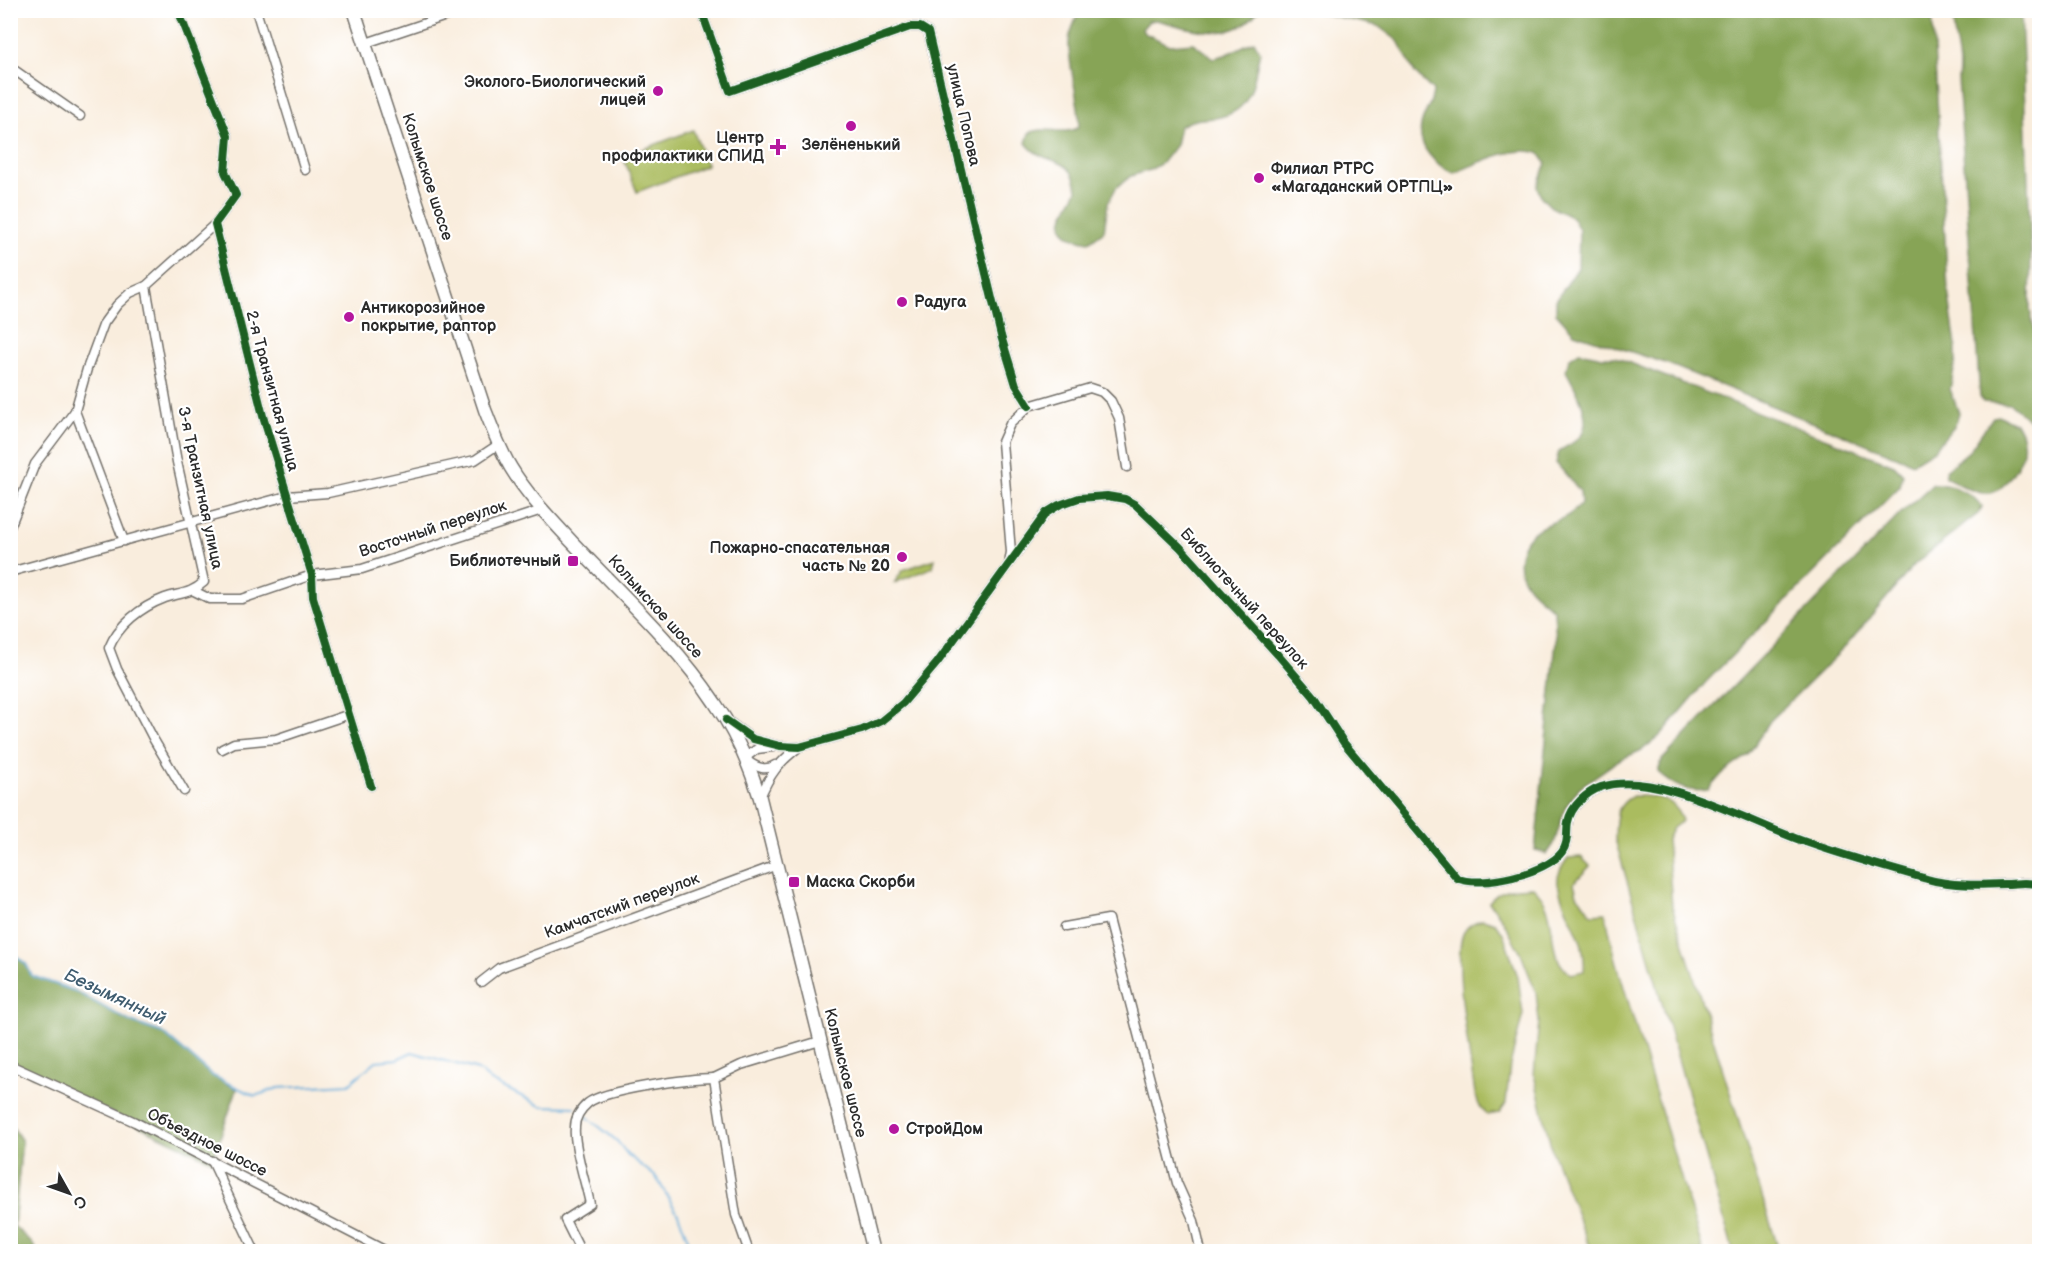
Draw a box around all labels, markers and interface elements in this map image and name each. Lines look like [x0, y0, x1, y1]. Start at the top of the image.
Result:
street label: улица Попова [942, 62, 984, 169]
place label: Эколого-Биологический лицей [464, 73, 646, 110]
marker: Эколого-Биологический лицей [651, 84, 665, 98]
street label: Колымское шоссе [397, 111, 457, 243]
marker: Зелёненький [844, 119, 858, 133]
place label: Центр профилактики СПИД [602, 129, 765, 166]
place label: Зелёненький [802, 136, 900, 155]
marker: Центр профилактики СПИД [769, 138, 787, 156]
place label: Филиал РТРС «Магаданский ОРТПЦ» [1271, 160, 1453, 197]
marker: Филиал РТРС «Магаданский ОРТПЦ» [1252, 171, 1266, 185]
place label: Радуга [914, 293, 967, 312]
marker: Радуга [895, 295, 909, 309]
place label: Антикорозийное покрытие, раптор [360, 299, 497, 336]
street label: 2-я Транзитная улица [241, 309, 303, 474]
marker: Антикорозийное покрытие, раптор [342, 310, 356, 324]
street label: 3-я Транзитная улица [173, 405, 227, 572]
street label: Восточный переулок [357, 496, 509, 562]
street label: Библиотечный переулок [1176, 525, 1313, 674]
place label: Пожарно-спасательная часть № 20 [710, 539, 890, 576]
marker: Пожарно-спасательная часть № 20 [895, 550, 909, 564]
street label: Колымское шоссе [604, 551, 706, 663]
place label: Библиотечный [449, 552, 561, 571]
marker: Библиотечный [566, 554, 580, 568]
street label: Камчатский переулок [542, 869, 702, 943]
place label: Маска Скорби [806, 873, 915, 892]
marker: Маска Скорби [787, 875, 801, 889]
water label: Безымянный [61, 964, 169, 1030]
street label: Колымское шоссе [820, 1006, 870, 1140]
street label: Объездное шоссе [144, 1105, 270, 1181]
place label: СтройДом [906, 1120, 983, 1139]
marker: СтройДом [887, 1122, 901, 1136]
north arrow [39, 1163, 99, 1223]
text: С [68, 1191, 90, 1212]

